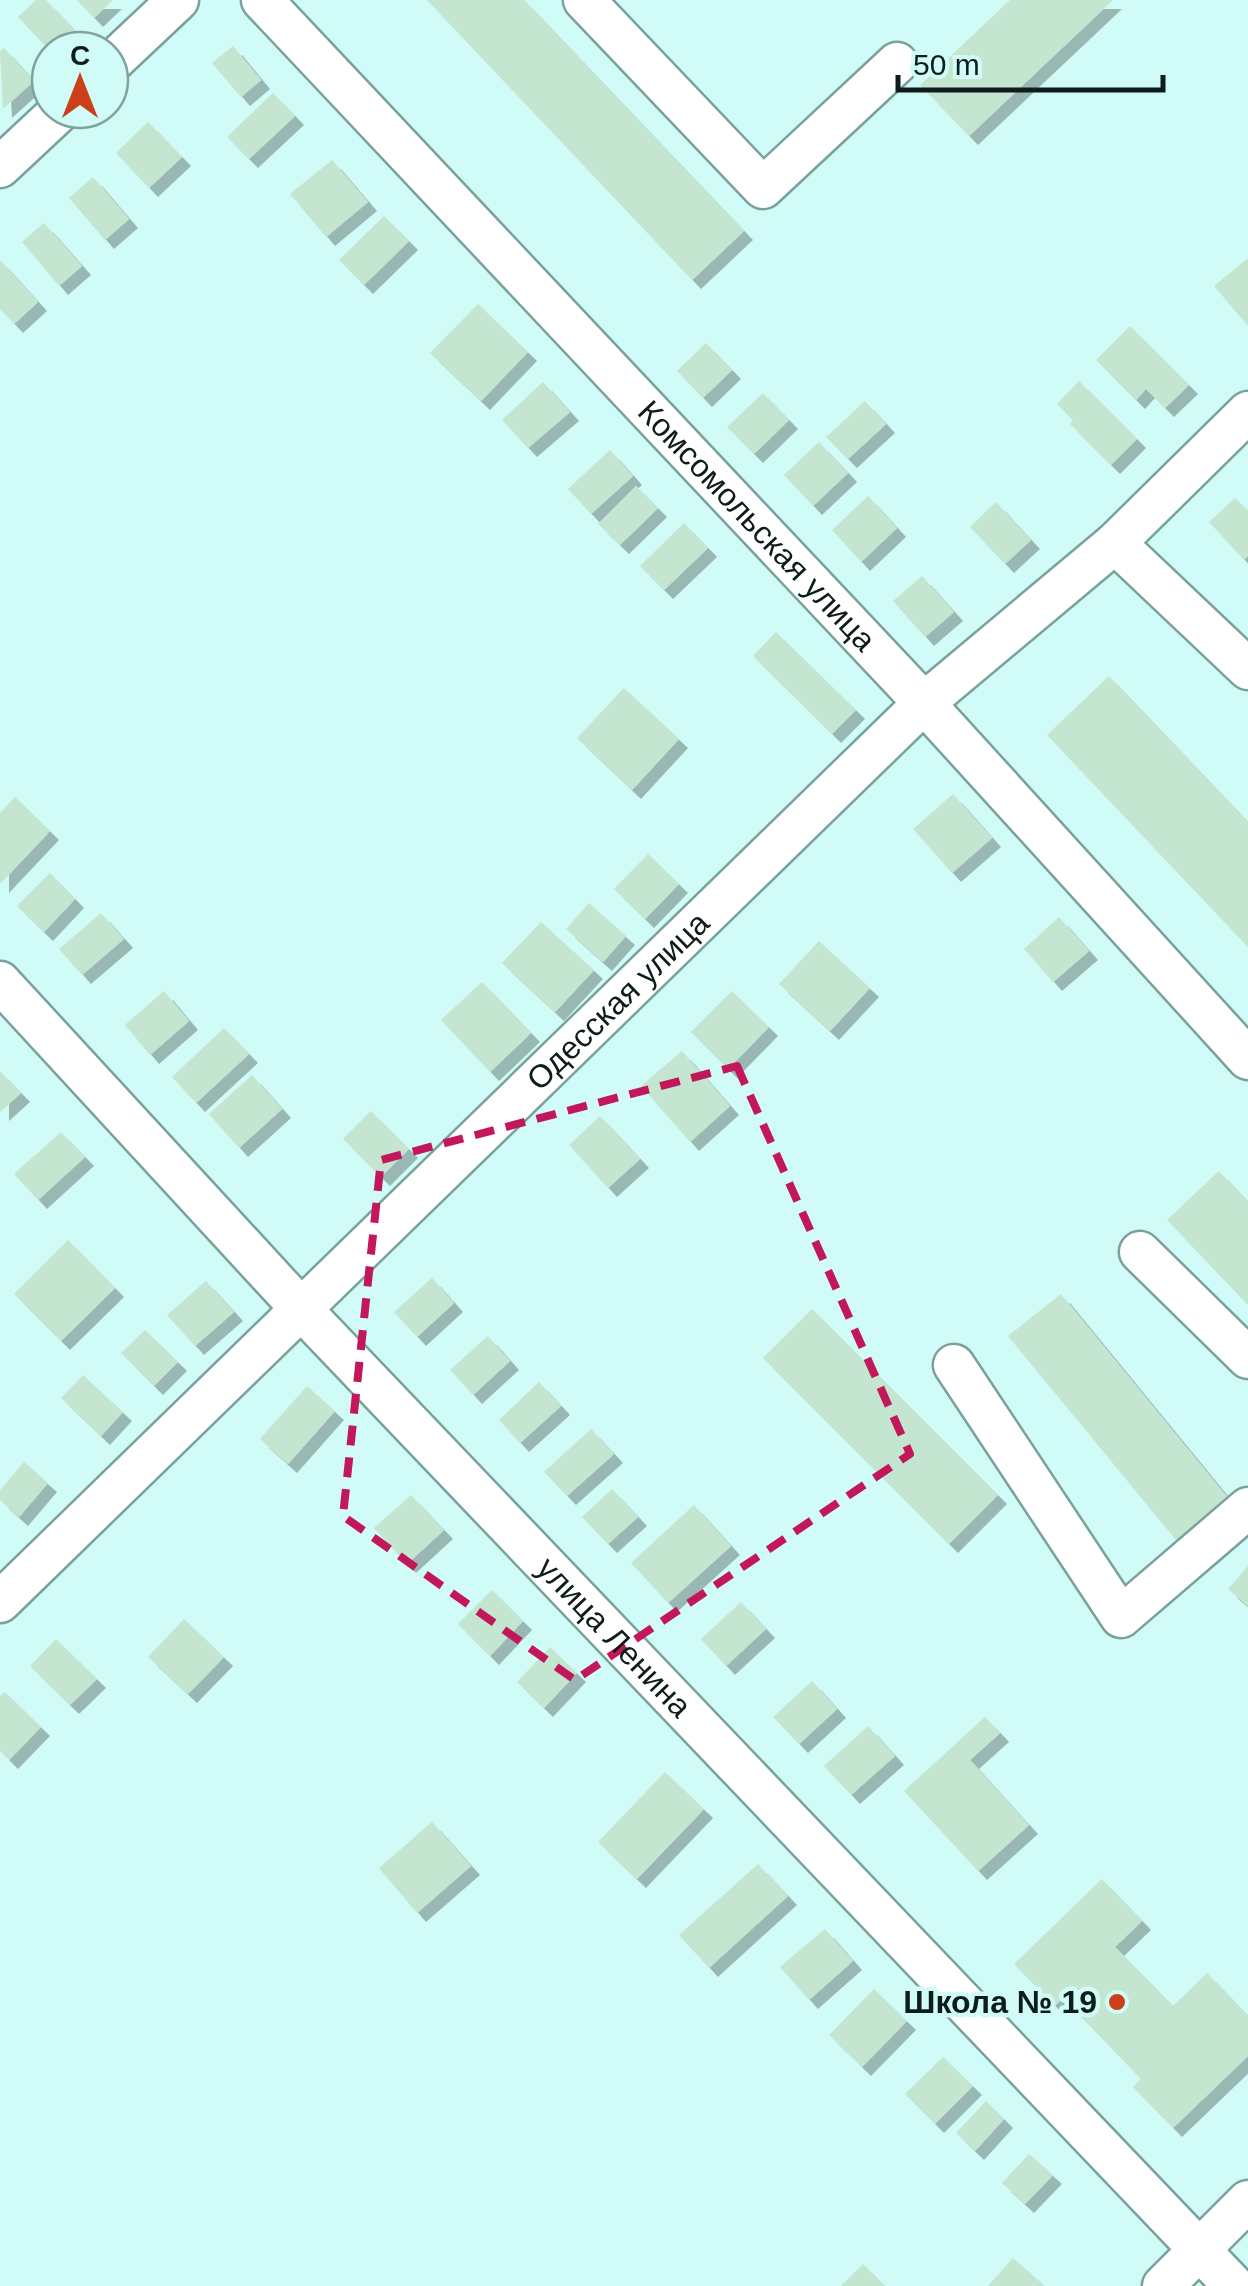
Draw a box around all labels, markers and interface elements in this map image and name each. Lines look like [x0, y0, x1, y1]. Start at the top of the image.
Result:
north arrow [30, 30, 130, 130]
scale bar [898, 30, 1163, 92]
text: С [70, 40, 90, 71]
text: 50 m [913, 48, 980, 81]
street label: Комсомольская улица [631, 393, 883, 658]
street label: Одесская улица [520, 904, 716, 1097]
street label: улица Ленина [530, 1550, 699, 1724]
place label: Школа № 19 [903, 1984, 1097, 2020]
marker: Школа № 19 [1106, 1991, 1128, 2013]

